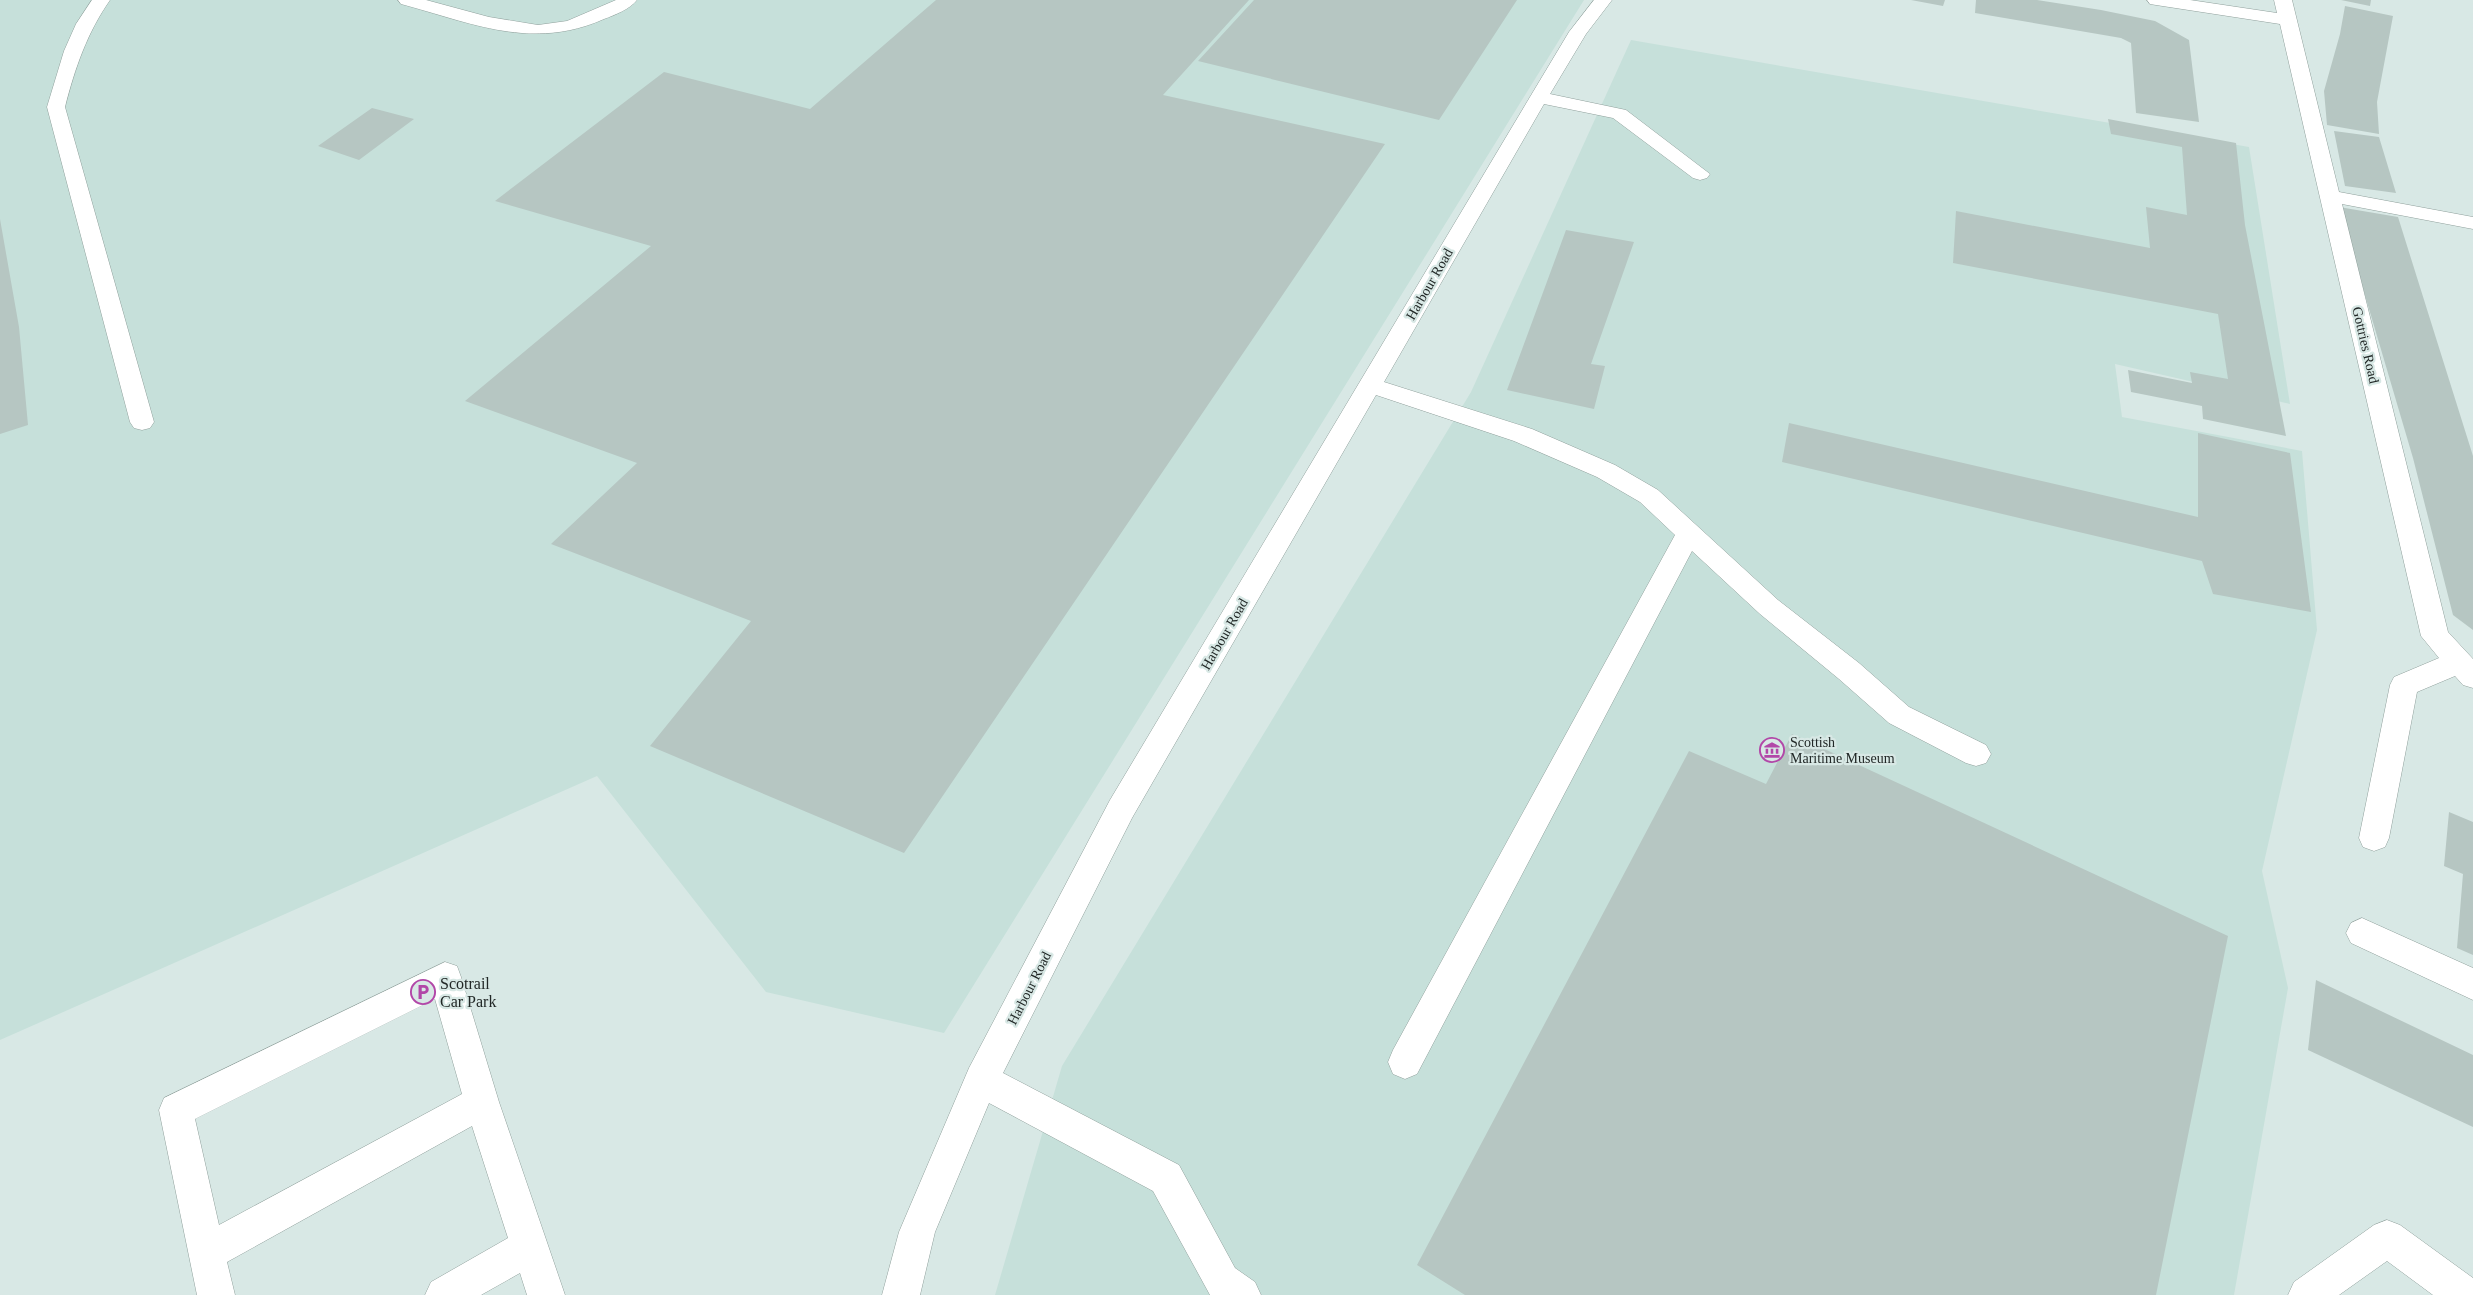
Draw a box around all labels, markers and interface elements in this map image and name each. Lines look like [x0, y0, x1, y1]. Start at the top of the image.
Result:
street label: Harbour Road [1403, 246, 1456, 323]
street label: Gottries Road [2349, 305, 2382, 385]
street label: Harbour Road [1198, 596, 1251, 673]
place label: Scottish Maritime Museum [1790, 735, 1895, 766]
museum icon: Scottish Maritime Museum [1759, 737, 1785, 763]
street label: Harbour Road [1005, 949, 1054, 1027]
place label: Scotrail Car Park [440, 975, 496, 1010]
parking icon: Scotrail Car Park [410, 979, 436, 1005]

